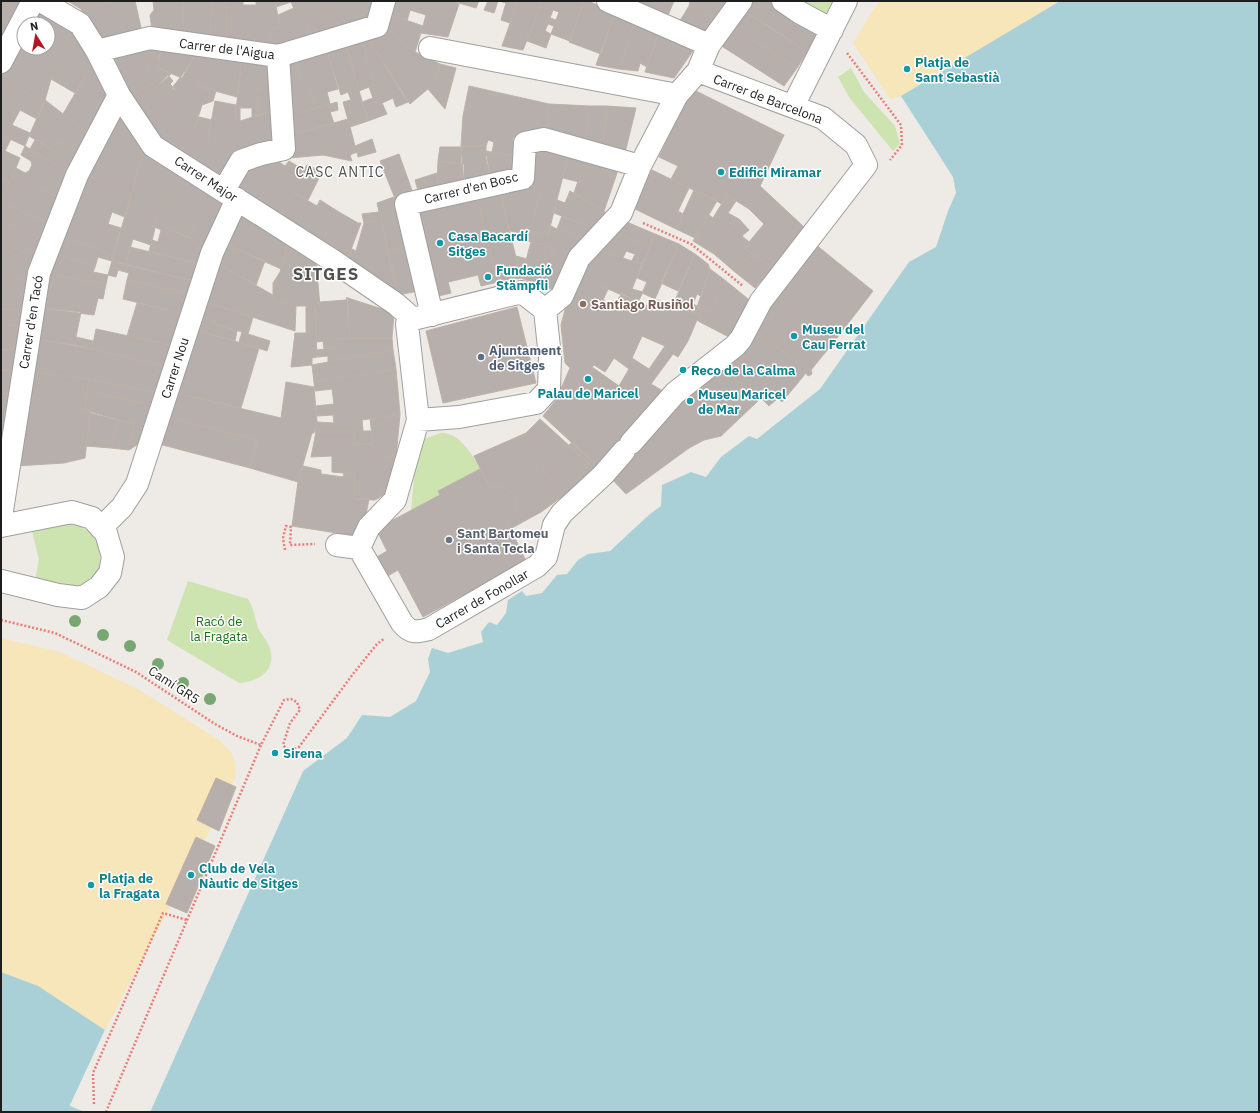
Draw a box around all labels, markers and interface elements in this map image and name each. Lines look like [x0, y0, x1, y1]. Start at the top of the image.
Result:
north arrow [16, 16, 56, 56]
text: N [29, 19, 39, 34]
street label: Carrer de l'Aigua [178, 35, 276, 63]
place label: Platja de Sant Sebastià [915, 54, 1000, 86]
marker: Platja de Sant Sebastià [902, 64, 912, 74]
street label: Carrer de Barcelona [711, 70, 825, 128]
street label: Carrer Major [171, 152, 241, 206]
district label: CASC ANTIC [296, 163, 384, 181]
place label: Edifici Miramar [729, 164, 821, 181]
marker: Edifici Miramar [716, 167, 726, 177]
street label: Carrer d'en Bosc [422, 168, 520, 208]
place label: Casa Bacardí Sitges [448, 228, 528, 260]
marker: Casa Bacardí Sitges [435, 238, 445, 248]
place label: Fundació Stämpfli [496, 262, 552, 294]
district label: SITGES [293, 263, 359, 285]
marker: Fundació Stämpfli [483, 272, 493, 282]
street label: Carrer d'en Tacó [15, 274, 47, 370]
place label: Santiago Rusiñol [591, 296, 694, 313]
marker: Santiago Rusiñol [578, 299, 588, 309]
place label: Museu del Cau Ferrat [802, 321, 866, 353]
marker: Museu del Cau Ferrat [789, 331, 799, 341]
street label: Carrer Nou [157, 335, 193, 401]
place label: Ajuntament de Sitges [489, 342, 561, 374]
marker: Ajuntament de Sitges [476, 352, 486, 362]
place label: Reco de la Calma [691, 362, 795, 379]
marker: Reco de la Calma [678, 365, 688, 375]
marker: Palau de Maricel [583, 374, 593, 384]
place label: Palau de Maricel [537, 385, 639, 402]
place label: Museu Maricel de Mar [698, 386, 786, 418]
marker: Museu Maricel de Mar [685, 396, 695, 406]
place label: Sant Bartomeu i Santa Tecla [457, 525, 549, 557]
marker: Sant Bartomeu i Santa Tecla [444, 535, 454, 545]
street label: Carrer de Fonollar [432, 565, 532, 633]
park label: Racó de la Fragata [190, 613, 248, 645]
street label: Camí GR5 [145, 662, 203, 708]
place label: Sirena [283, 745, 322, 762]
marker: Sirena [270, 748, 280, 758]
place label: Club de Vela Nàutic de Sitges [199, 860, 299, 892]
place label: Platja de la Fragata [99, 870, 160, 902]
marker: Club de Vela Nàutic de Sitges [186, 870, 196, 880]
marker: Platja de la Fragata [86, 880, 96, 890]

